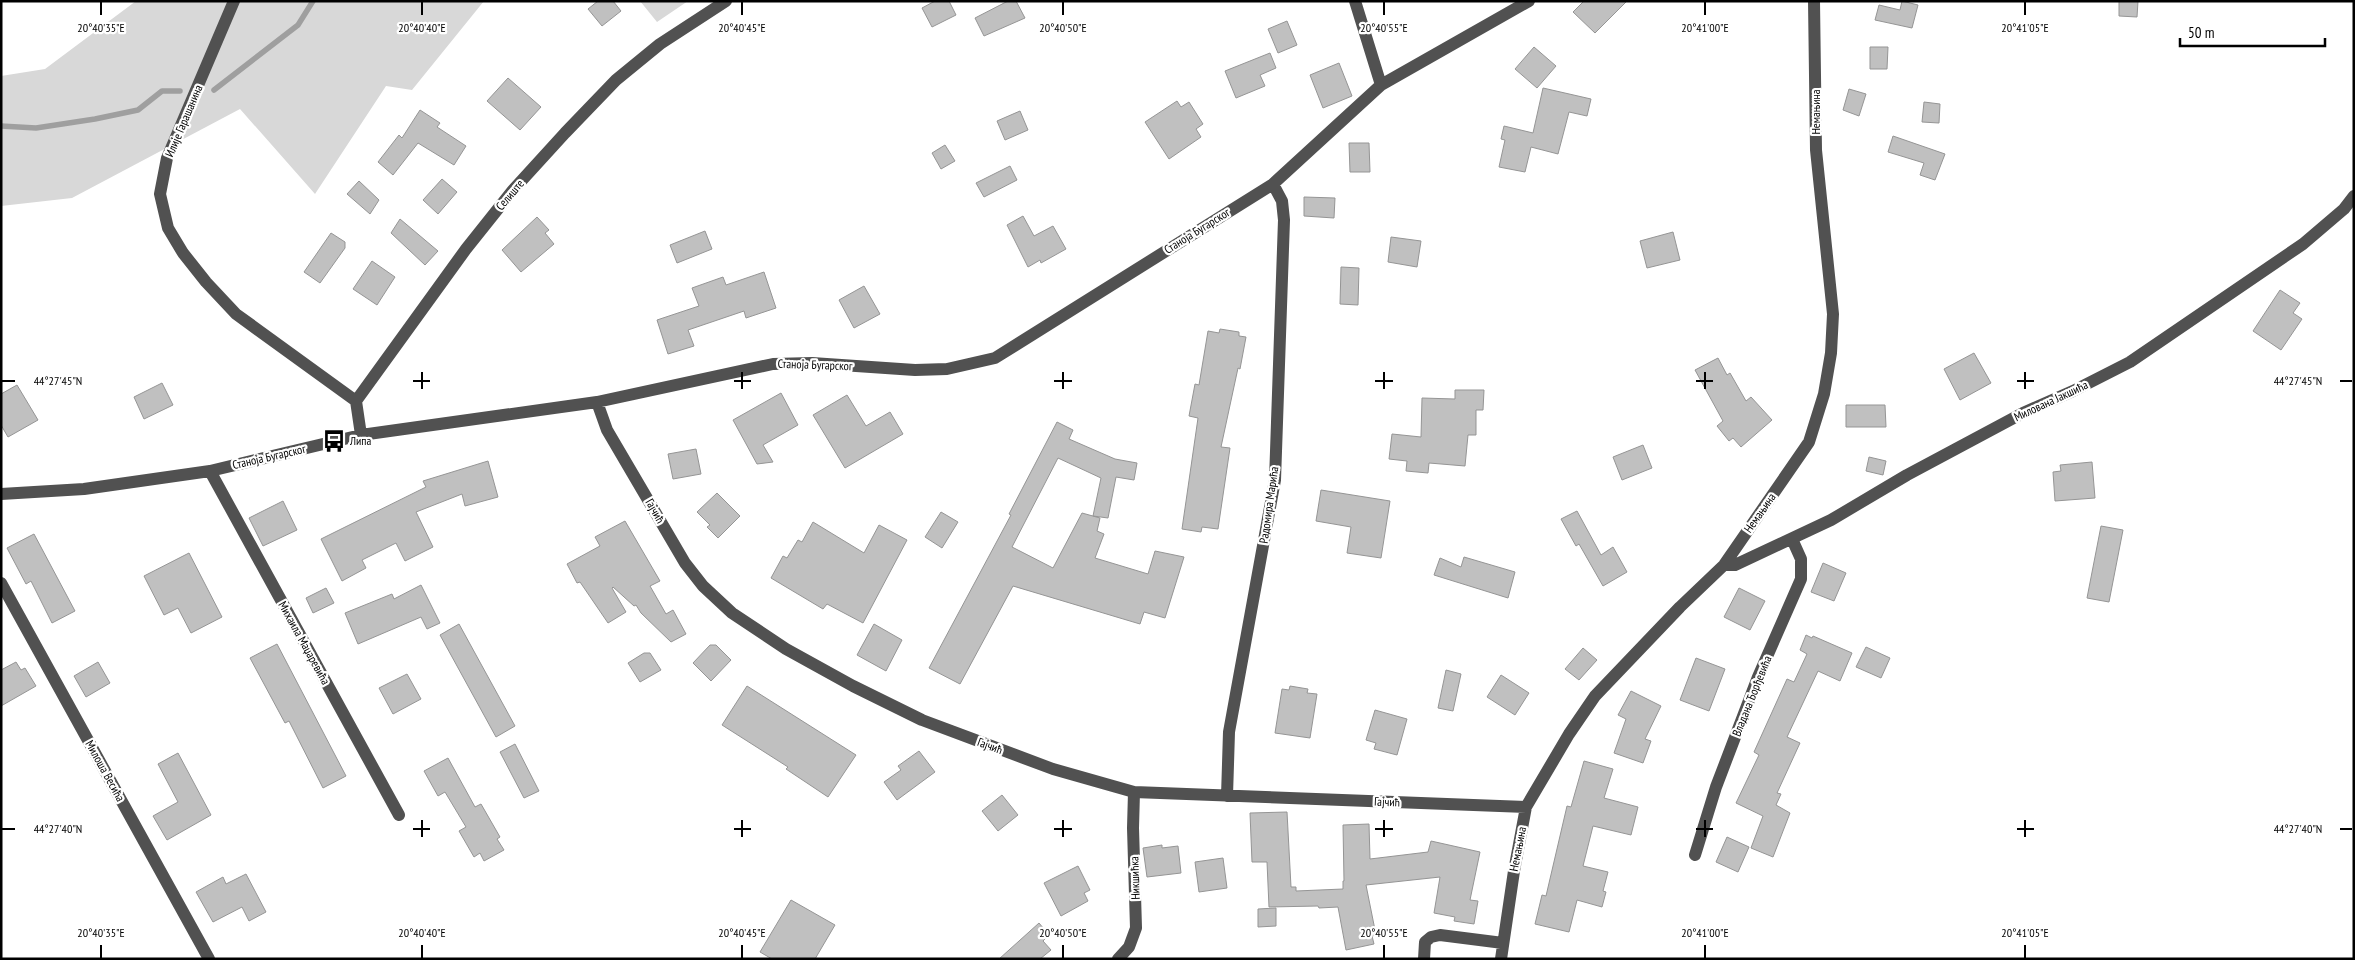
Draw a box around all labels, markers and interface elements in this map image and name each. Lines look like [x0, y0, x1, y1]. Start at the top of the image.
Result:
scale bar [2180, 15, 2325, 47]
text: 20°40'35"E [77, 20, 125, 35]
text: 20°40'40"E [398, 20, 446, 35]
text: 20°40'45"E [718, 20, 766, 35]
text: 20°40'50"E [1039, 20, 1087, 35]
text: 20°40'55"E [1360, 20, 1408, 35]
text: 20°41'00"E [1681, 20, 1729, 35]
text: 20°41'05"E [2001, 20, 2049, 35]
text: 50 m [2188, 23, 2214, 42]
street label: Илије Гарашанина [162, 82, 206, 159]
street label: Немањина [1808, 89, 1823, 135]
street label: Селиште [492, 176, 527, 213]
street label: Станоја Бугарског [1161, 204, 1233, 257]
street label: Станоја Бугарског [777, 356, 853, 373]
text: 44°27'45"N [34, 373, 82, 388]
text: 44°27'45"N [2274, 373, 2322, 388]
street label: Милована Јакшића [2011, 377, 2090, 424]
bus stop icon: Липа [321, 428, 347, 454]
place label: Липа [349, 433, 371, 448]
street label: Станоја Бугарског [231, 441, 307, 472]
street label: Радомира Марића [1256, 465, 1281, 544]
street label: Немањина [1740, 490, 1779, 536]
street label: Гајчић [642, 496, 668, 526]
street label: Михаила Маџаревића [275, 598, 334, 687]
street label: Владана Ђорђевића [1729, 653, 1775, 738]
street label: Гајчић [975, 734, 1005, 757]
street label: Милоша Весића [82, 738, 128, 804]
street label: Гајчић [1374, 794, 1400, 809]
text: 44°27'40"N [34, 821, 82, 836]
text: 44°27'40"N [2274, 821, 2322, 836]
street label: Немањина [1506, 825, 1529, 873]
street label: Никшићка [1126, 856, 1143, 900]
text: 20°40'35"E [77, 925, 125, 940]
text: 20°40'40"E [398, 925, 446, 940]
text: 20°40'45"E [718, 925, 766, 940]
text: 20°40'50"E [1039, 925, 1087, 940]
text: 20°40'55"E [1360, 925, 1408, 940]
text: 20°41'00"E [1681, 925, 1729, 940]
text: 20°41'05"E [2001, 925, 2049, 940]

